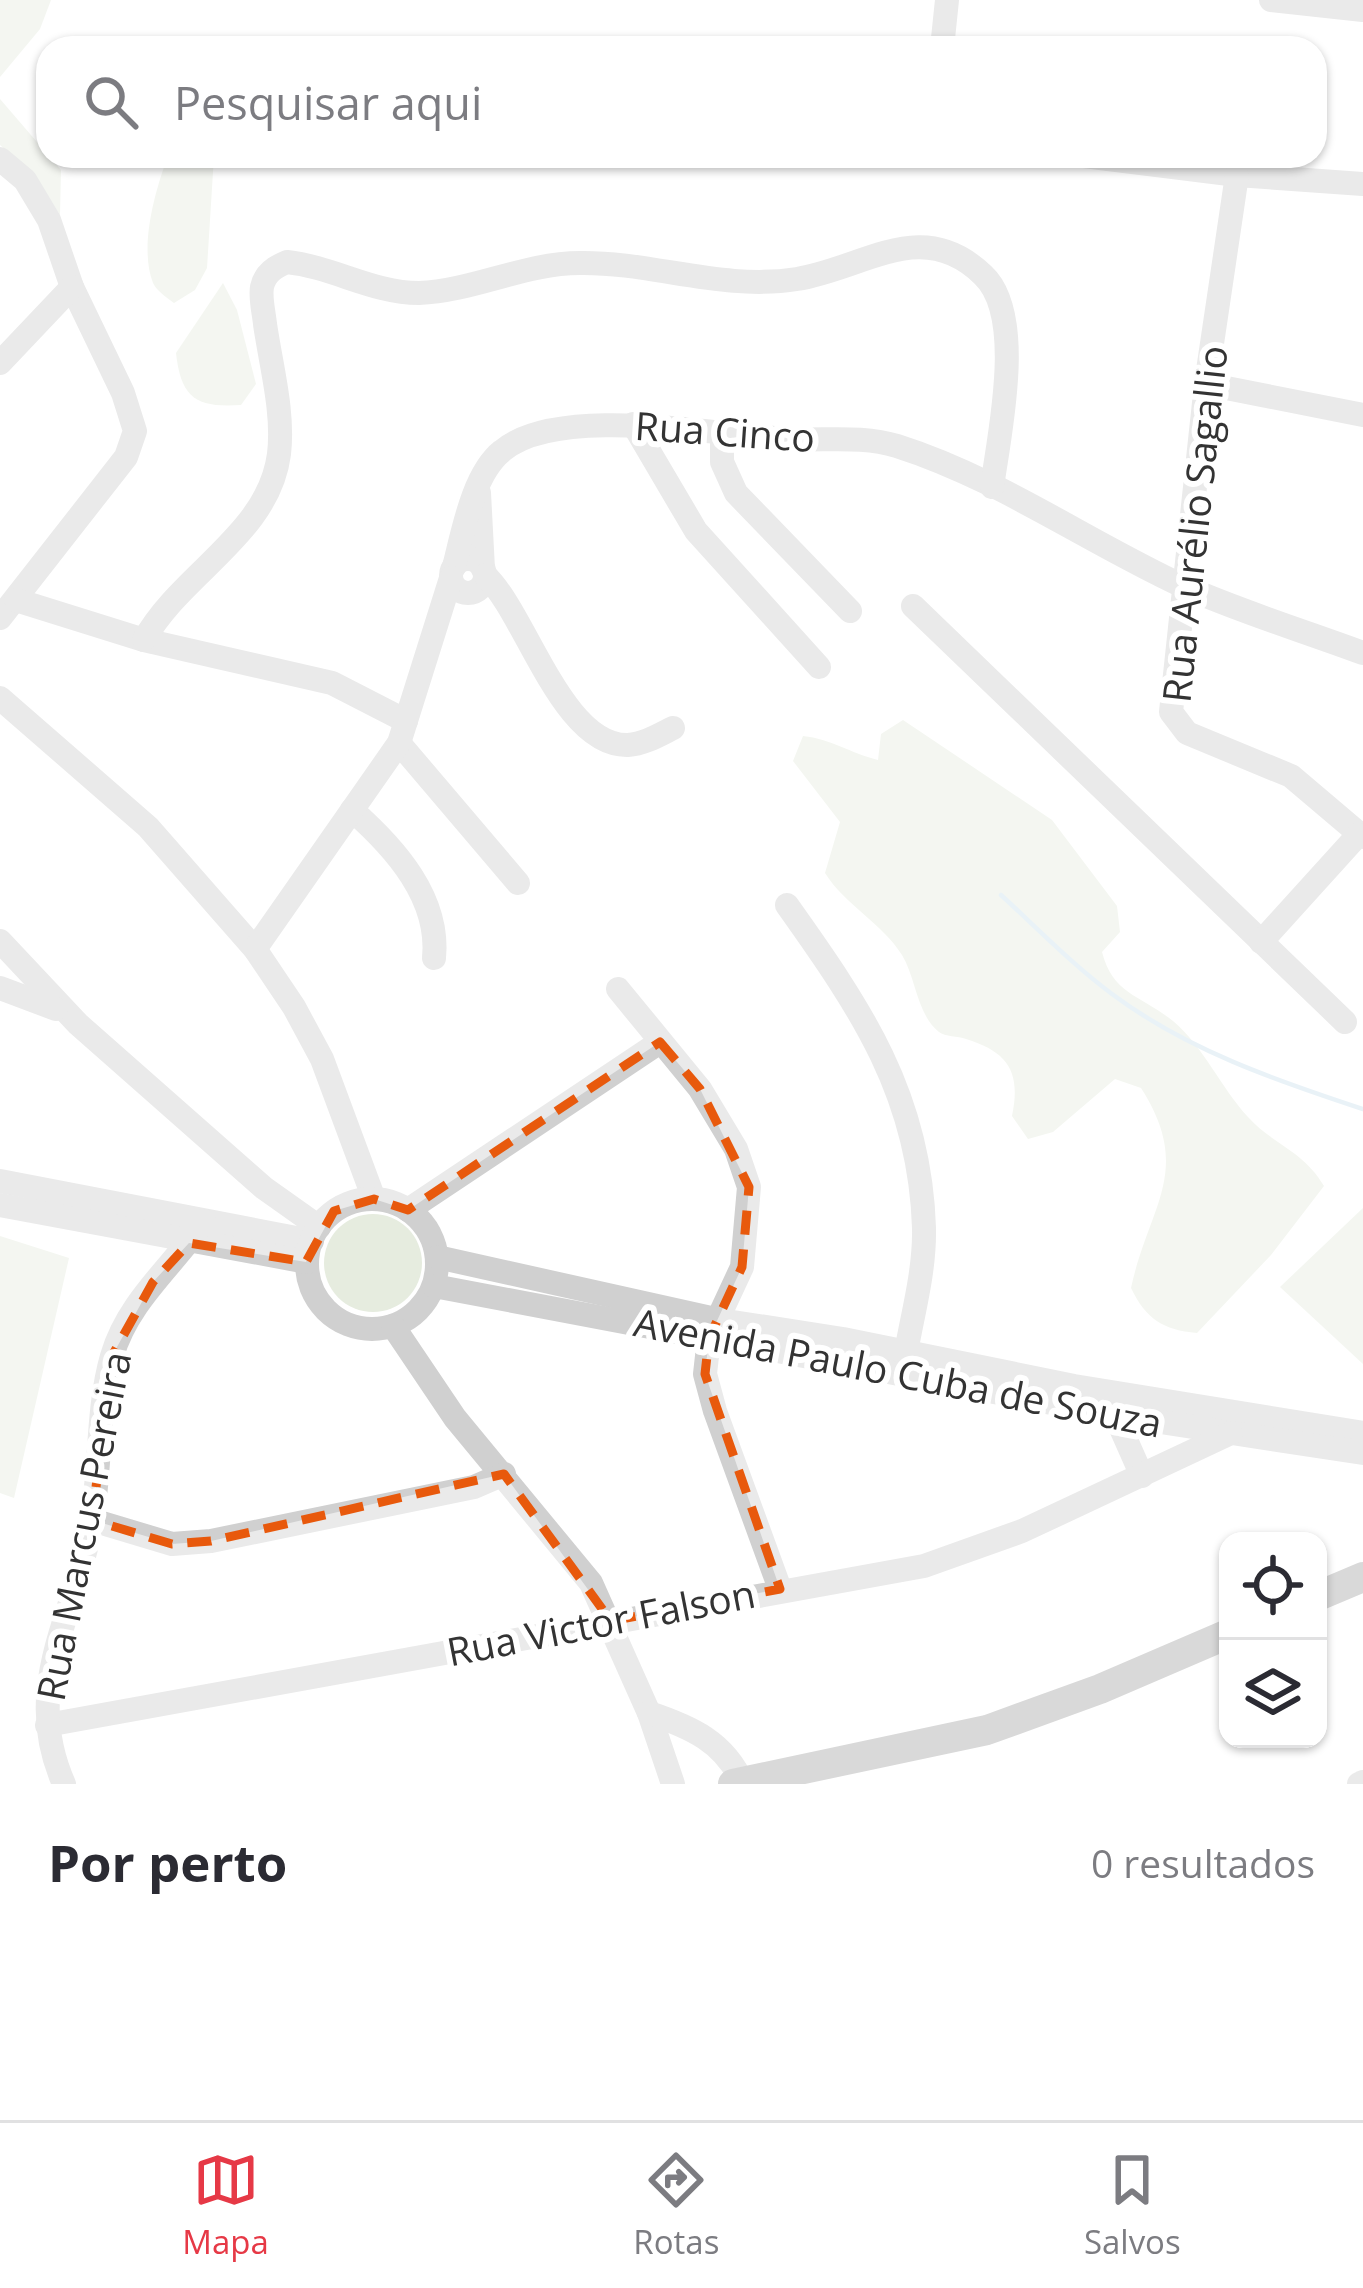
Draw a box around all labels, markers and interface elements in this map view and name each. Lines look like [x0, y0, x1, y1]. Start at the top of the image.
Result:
search box [36, 36, 1327, 168]
icon: search [78, 69, 144, 135]
text: Pesquisar aqui [174, 72, 482, 133]
street label: Rua Aurélio Sagallio [1148, 343, 1239, 705]
street label: Rua Cinco [633, 398, 817, 463]
street label: Avenida Paulo Cuba de Souza [630, 1294, 1167, 1449]
street label: Rua Marcus Pereira [23, 1347, 142, 1705]
map controls [1219, 1532, 1327, 1748]
button: locate [1219, 1532, 1327, 1640]
street label: Rua Victor Falson [442, 1566, 759, 1677]
button: layers [1219, 1640, 1327, 1748]
text: Por perto [48, 1827, 287, 1897]
text: 0 resultados [1091, 1836, 1315, 1889]
tab: Mapa [182, 2147, 269, 2264]
tab: Rotas [633, 2147, 719, 2264]
tab: Salvos [1084, 2147, 1181, 2264]

